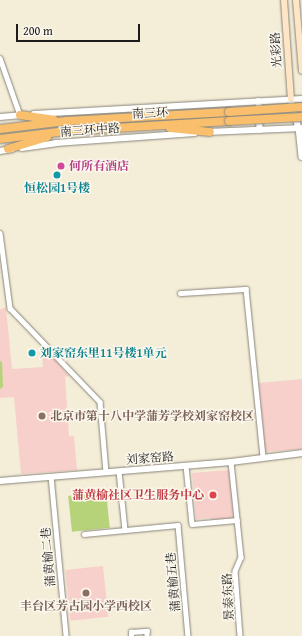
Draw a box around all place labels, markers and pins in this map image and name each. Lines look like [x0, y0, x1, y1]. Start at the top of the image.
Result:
place label: 何所有酒店 [69, 159, 129, 173]
marker: 何所有酒店 [56, 161, 66, 171]
marker: 恒松园1号楼 [52, 170, 62, 180]
place label: 恒松园1号楼 [24, 181, 90, 195]
place label: 刘家窑东里11号楼1单元 [40, 346, 167, 360]
marker: 刘家窑东里11号楼1单元 [27, 348, 37, 358]
place label: 北京市第十八中学蒲芳学校刘家窑校区 [50, 409, 254, 423]
marker: 北京市第十八中学蒲芳学校刘家窑校区 [37, 411, 47, 421]
place label: 蒲黄榆社区卫生服务中心 [72, 488, 204, 502]
marker: 蒲黄榆社区卫生服务中心 [207, 489, 219, 501]
marker: 丰台区芳古园小学西校区 [81, 588, 91, 598]
place label: 丰台区芳古园小学西校区 [20, 599, 152, 613]

